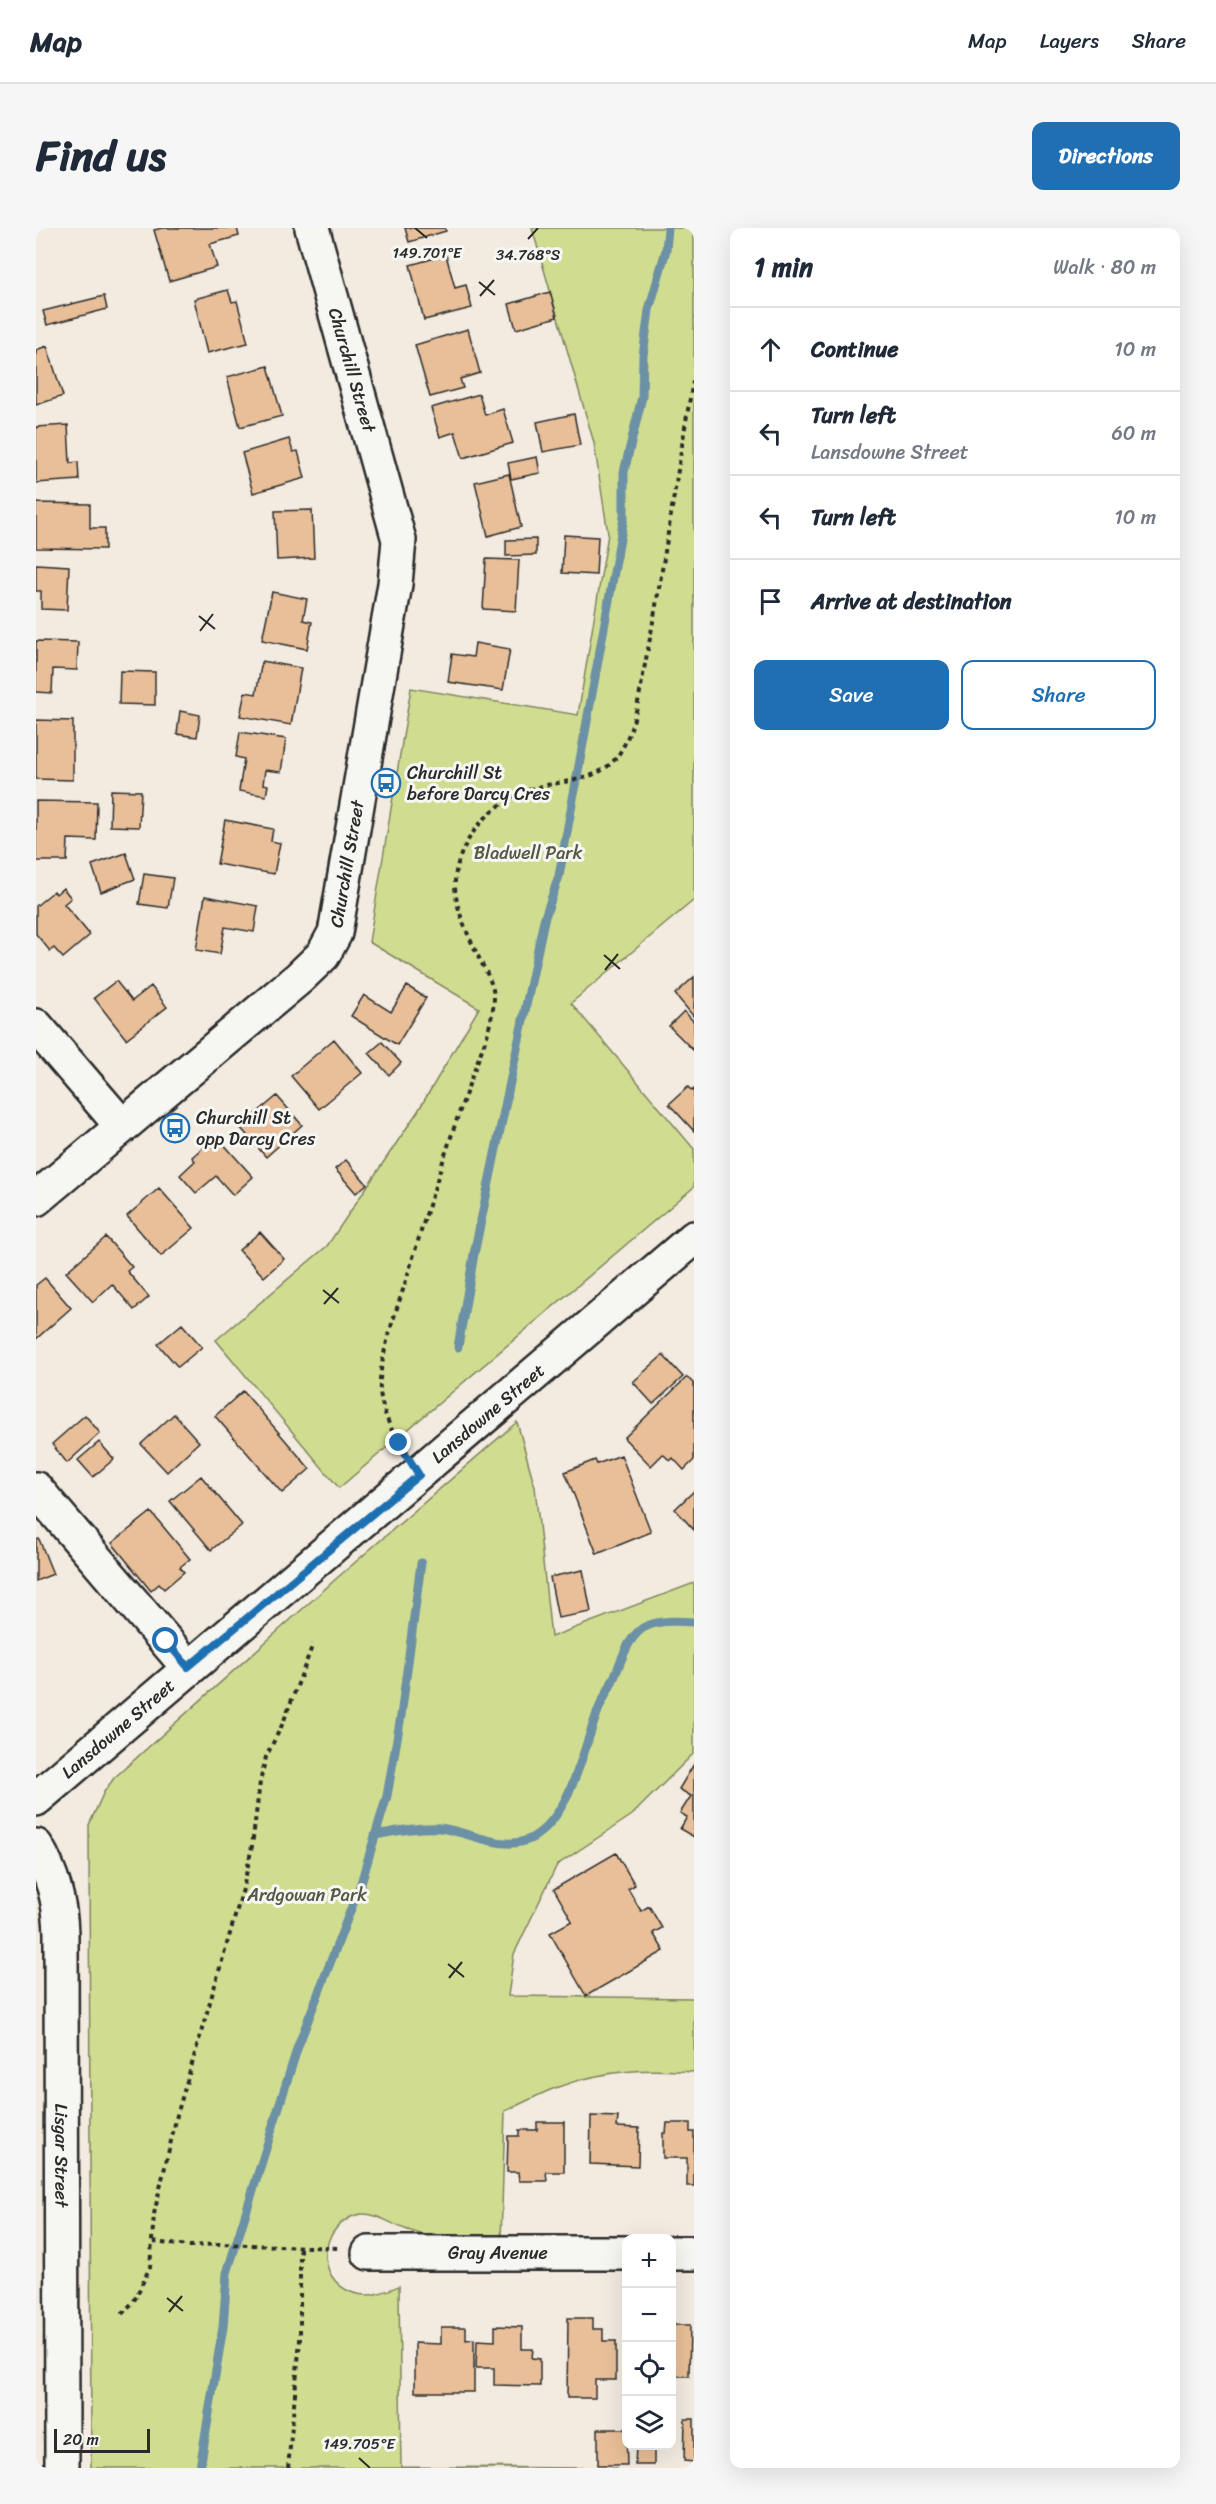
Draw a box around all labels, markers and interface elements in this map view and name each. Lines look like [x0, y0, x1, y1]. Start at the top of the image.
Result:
text: Map [30, 17, 82, 66]
text: Map [968, 22, 1007, 60]
text: Layers [1040, 22, 1099, 60]
text: Share [1132, 22, 1186, 60]
text: Find us [36, 119, 166, 193]
button: Directions [1032, 122, 1180, 190]
text: 149.701°E [393, 240, 463, 266]
text: 34.768°S [496, 242, 561, 268]
text: 1 min [754, 244, 813, 290]
text: Walk · 80 m [1053, 250, 1156, 285]
street label: Churchill Street [319, 304, 385, 437]
text: Continue [811, 330, 899, 369]
text: 10 m [1114, 332, 1156, 367]
icon: ahead [754, 333, 787, 366]
text: Turn left [811, 396, 896, 435]
text: 60 m [1111, 416, 1156, 451]
icon: left [754, 417, 787, 450]
text: Lansdowne Street [811, 435, 969, 470]
text: Turn left [811, 498, 896, 537]
text: 10 m [1114, 500, 1156, 535]
icon: left [754, 501, 787, 534]
text: Arrive at destination [811, 582, 1012, 621]
icon: arrive [754, 585, 787, 618]
button: Save [754, 660, 949, 730]
button: Share [961, 660, 1156, 730]
place label: Churchill St before Darcy Cres [407, 757, 551, 810]
bus stop icon: Churchill St before Darcy Cres [370, 767, 402, 799]
street label: Churchill Street [320, 797, 374, 930]
park label: Bladwell Park [474, 837, 583, 869]
place label: Churchill St opp Darcy Cres [196, 1102, 316, 1155]
bus stop icon: Churchill St opp Darcy Cres [159, 1112, 191, 1144]
street label: Lansdowne Street [424, 1355, 552, 1472]
route end [385, 1429, 411, 1455]
route start [152, 1627, 178, 1653]
street label: Lansdowne Street [54, 1671, 183, 1787]
park label: Ardgowan Park [246, 1879, 367, 1911]
street label: Lisgar Street [45, 2104, 78, 2208]
map controls [622, 2234, 676, 2450]
button: + [622, 2234, 676, 2288]
street label: Gray Avenue [448, 2237, 548, 2269]
button: − [622, 2288, 676, 2342]
button: locate [622, 2342, 676, 2396]
button: layers [622, 2396, 676, 2450]
text: 20 m [63, 2425, 99, 2454]
scale bar [54, 2426, 150, 2454]
text: 149.705°E [323, 2431, 396, 2457]

